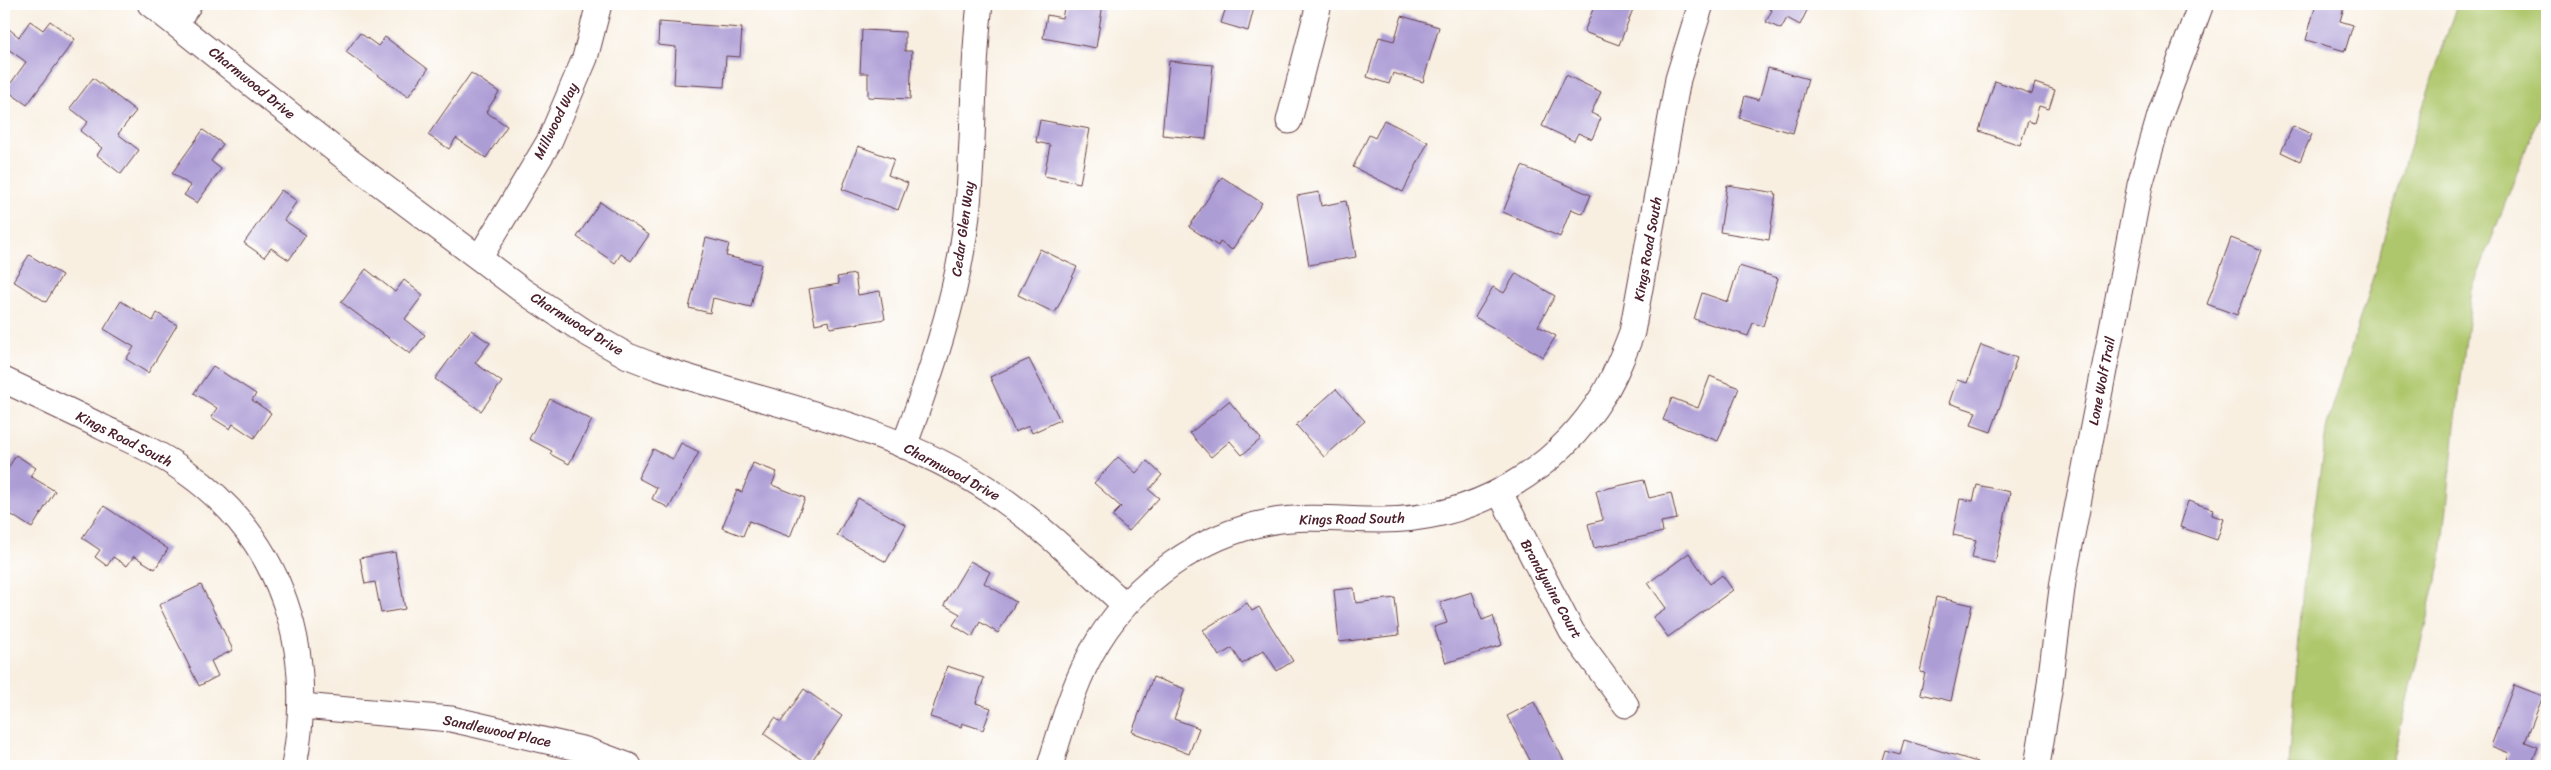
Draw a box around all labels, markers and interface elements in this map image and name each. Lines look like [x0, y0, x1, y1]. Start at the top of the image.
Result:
street label: Charmwood Drive [203, 40, 301, 126]
street label: Millwood Way [527, 78, 586, 164]
street label: Cedar Glen Way [944, 179, 982, 278]
street label: Kings Road South [1627, 195, 1669, 303]
street label: Charmwood Drive [525, 285, 629, 363]
street label: Lone Wolf Trail [2081, 334, 2123, 428]
street label: Kings Road South [71, 404, 177, 474]
street label: Charmwood Drive [899, 436, 1005, 508]
street label: Kings Road South [1299, 506, 1405, 532]
street label: Brandywine Court [1513, 535, 1589, 643]
street label: Sandlewood Place [441, 707, 554, 755]

